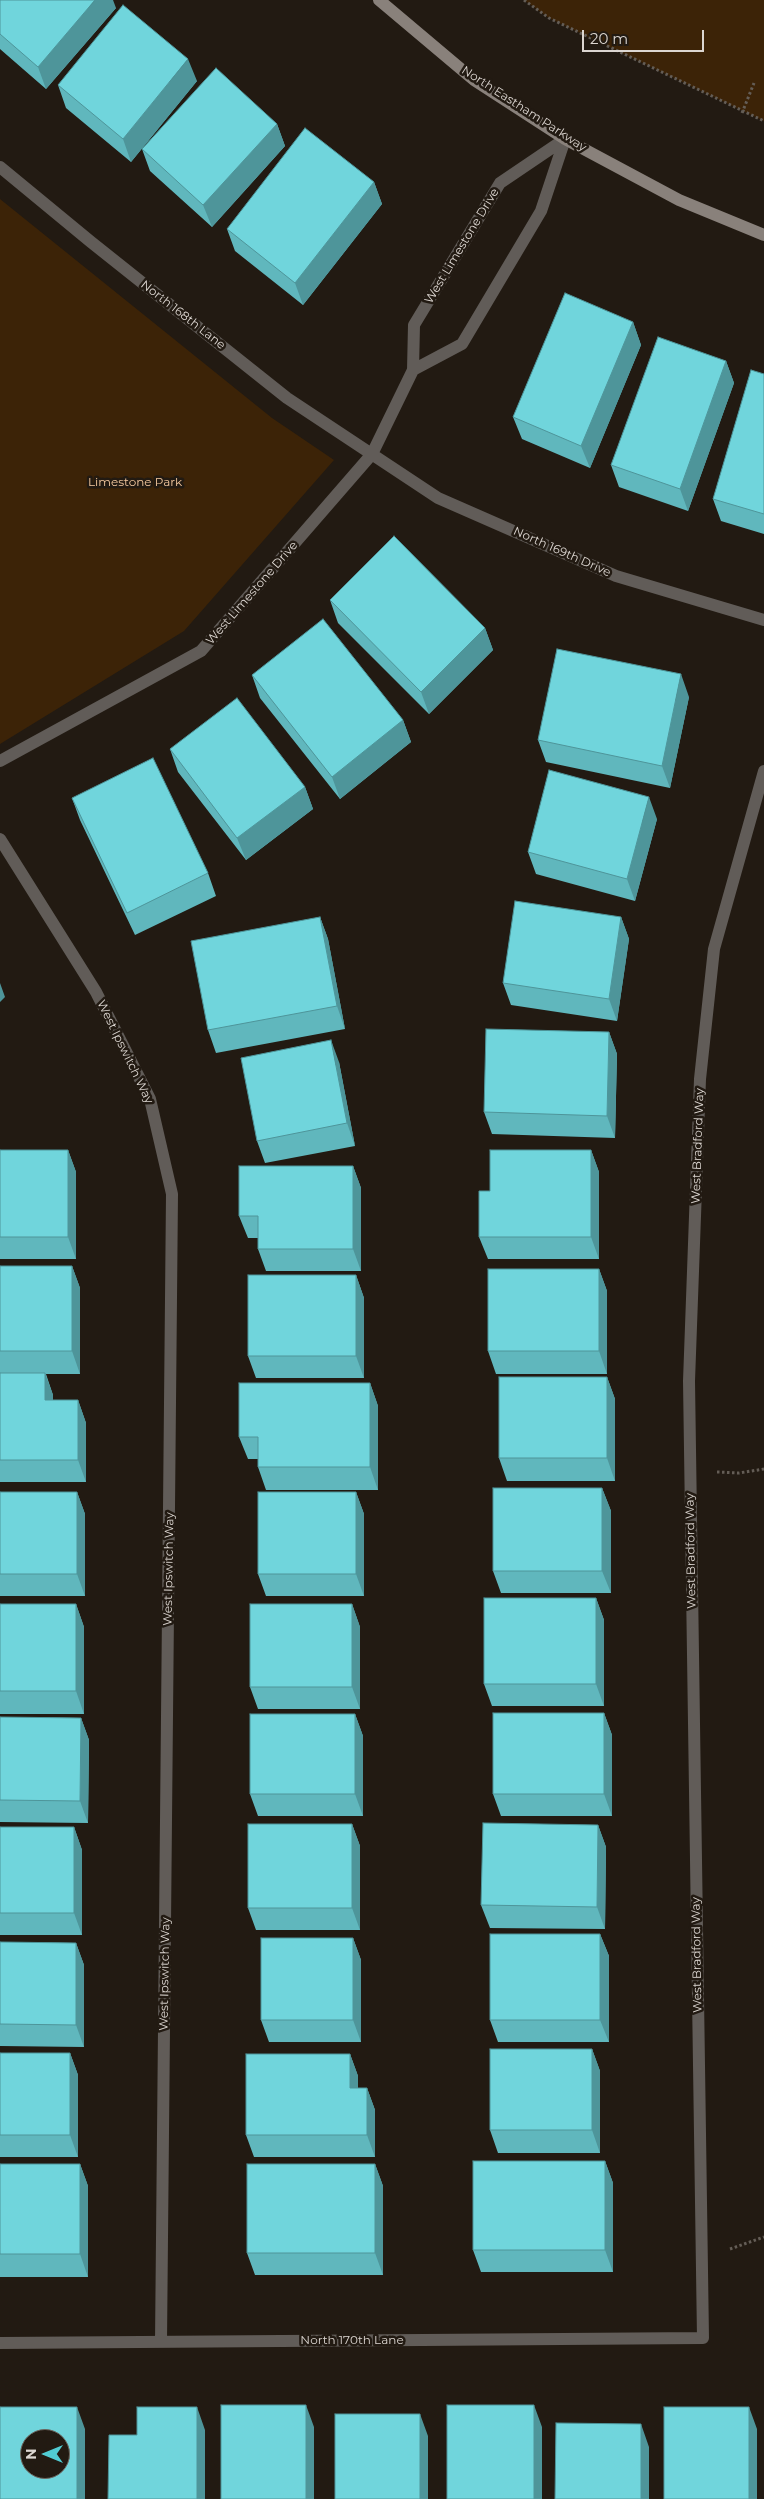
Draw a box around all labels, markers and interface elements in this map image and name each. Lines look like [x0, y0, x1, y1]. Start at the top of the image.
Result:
scale bar [584, 20, 706, 52]
text: 20 m [590, 29, 628, 48]
street label: North Eastham Parkway [459, 63, 589, 155]
street label: West Limestone Drive [422, 186, 502, 306]
street label: North 168th Lane [138, 278, 228, 352]
park label: Limestone Park [88, 475, 182, 489]
street label: North 169th Drive [511, 524, 613, 580]
street label: West Limestone Drive [203, 538, 301, 648]
street label: West Ipswitch Way [94, 998, 156, 1106]
street label: West Bradford Way [689, 1088, 707, 1204]
street label: West Bradford Way [683, 1493, 699, 1609]
street label: West Ipswitch Way [161, 1512, 177, 1626]
street label: West Bradford Way [689, 1897, 705, 2013]
street label: West Ipswitch Way [157, 1917, 173, 2031]
street label: North 170th Lane [300, 2333, 404, 2347]
north arrow [20, 2429, 70, 2479]
text: N [22, 2448, 40, 2460]

